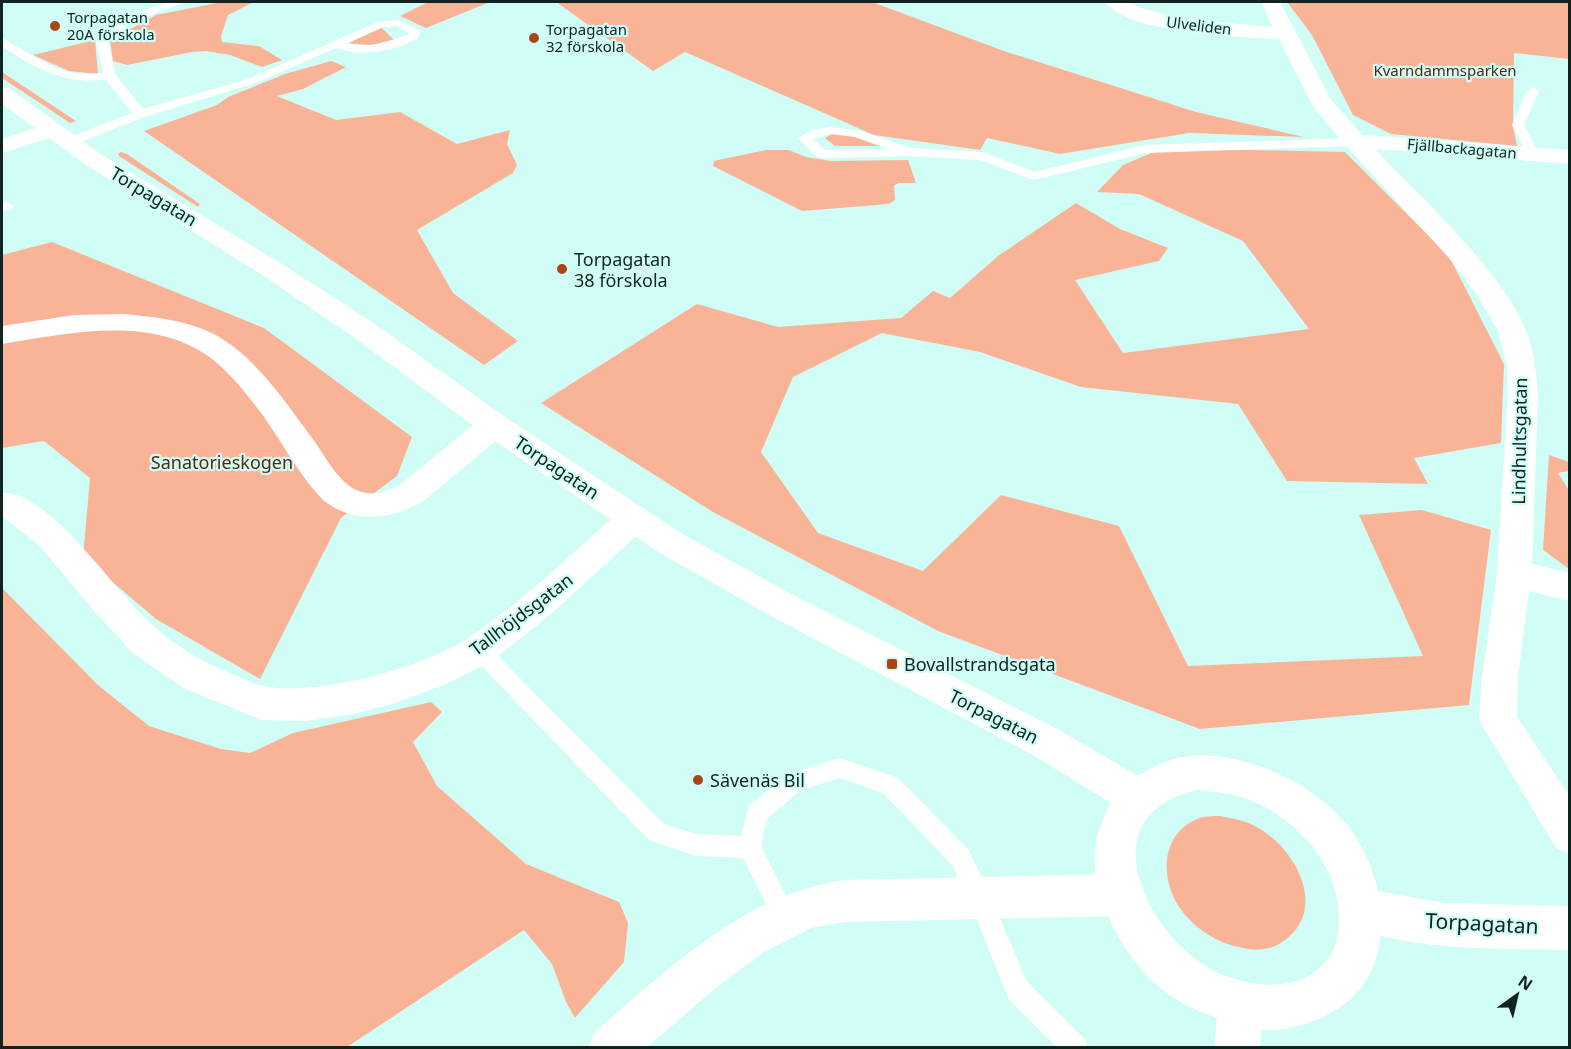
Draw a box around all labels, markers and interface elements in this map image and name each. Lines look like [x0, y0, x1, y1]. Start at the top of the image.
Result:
place label: Torpagatan 20A förskola [67, 7, 155, 44]
street label: Ulveliden [1165, 11, 1233, 39]
marker: Torpagatan 20A förskola [48, 19, 62, 33]
place label: Torpagatan 32 förskola [546, 19, 627, 56]
marker: Torpagatan 32 förskola [527, 31, 541, 45]
park label: Kvarndammsparken [1373, 60, 1517, 80]
street label: Fjällbackagatan [1406, 133, 1518, 163]
street label: Torpagatan [106, 161, 202, 231]
place label: Torpagatan 38 förskola [574, 247, 671, 292]
marker: Torpagatan 38 förskola [555, 262, 569, 276]
street label: Lindhultsgatan [1506, 377, 1532, 505]
street label: Torpagatan [510, 430, 604, 504]
park label: Sanatorieskogen [151, 450, 293, 474]
street label: Tallhöjdsgatan [465, 567, 577, 661]
place label: Bovallstrandsgata [904, 652, 1056, 676]
marker: Bovallstrandsgata [885, 657, 899, 671]
street label: Torpagatan [945, 683, 1043, 749]
place label: Sävenäs Bil [710, 768, 805, 792]
marker: Sävenäs Bil [691, 773, 705, 787]
street label: Torpagatan [1425, 906, 1539, 940]
north arrow [1487, 965, 1547, 1025]
text: N [1514, 970, 1537, 995]

